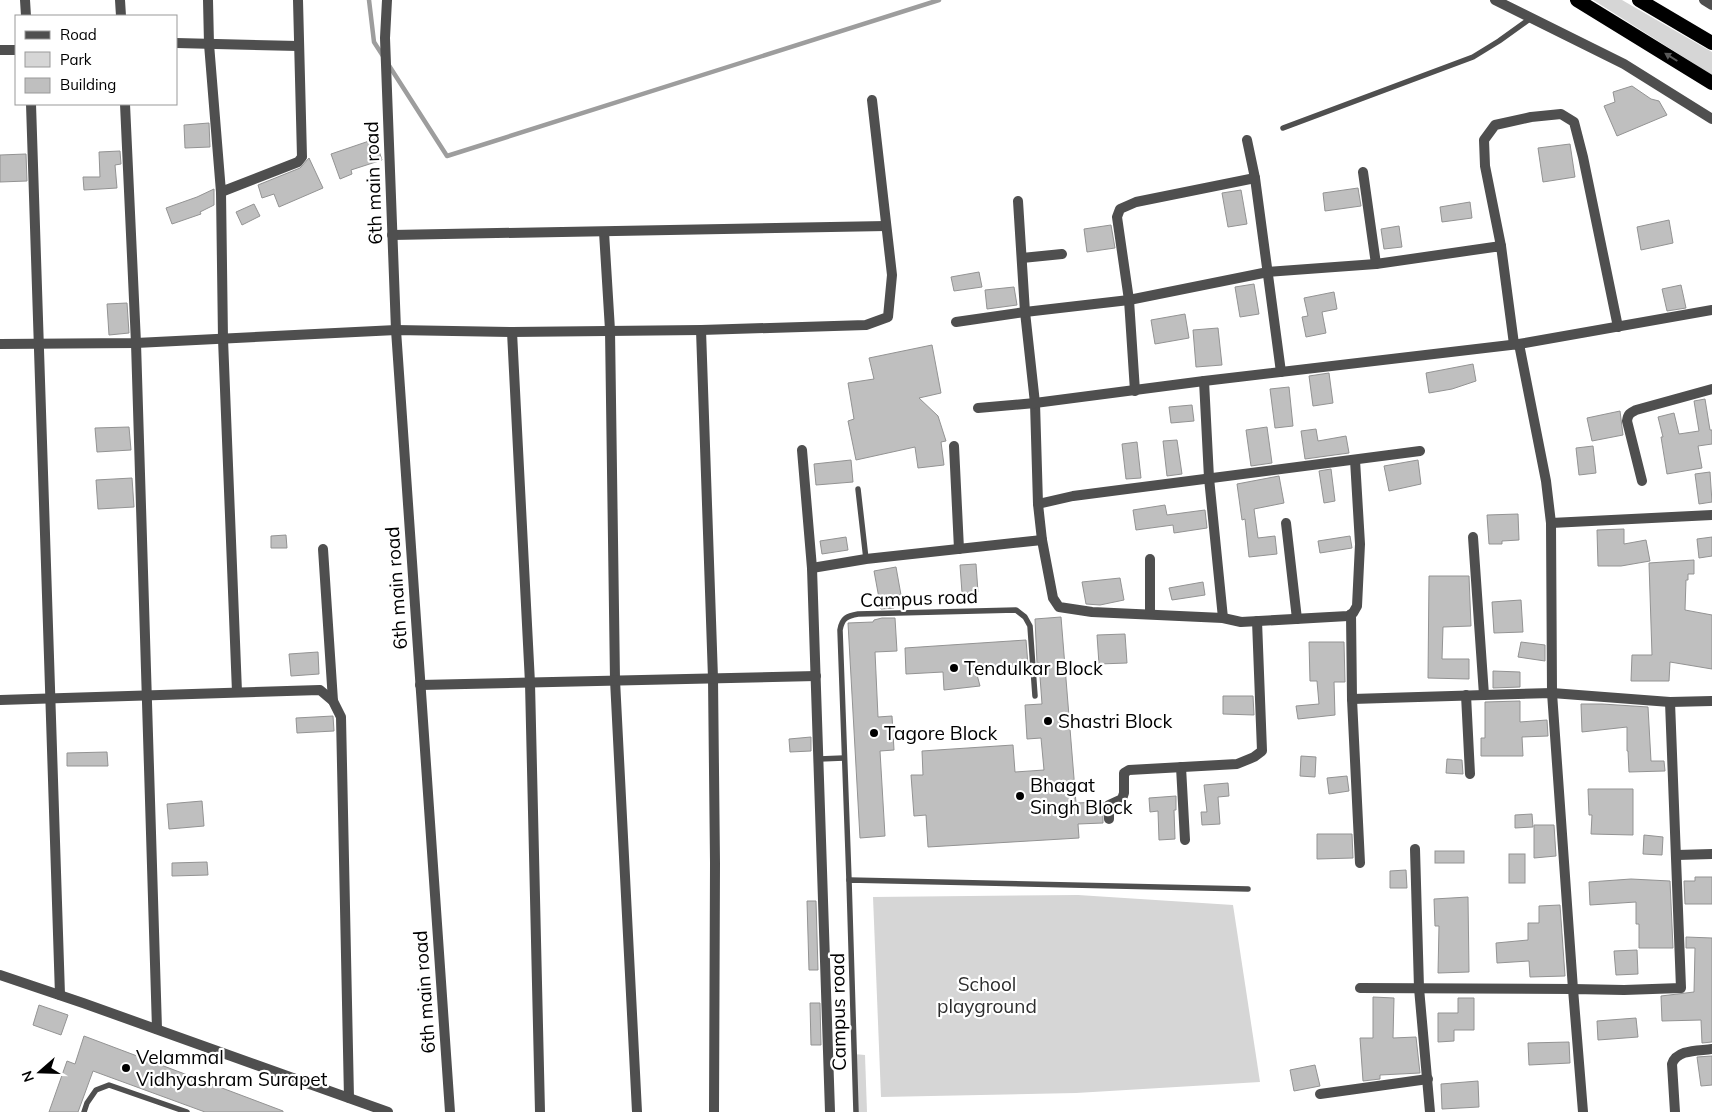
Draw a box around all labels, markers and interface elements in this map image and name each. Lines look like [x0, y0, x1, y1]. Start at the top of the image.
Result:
legend [15, 15, 178, 105]
text: Road [60, 25, 97, 44]
text: Park [60, 50, 92, 69]
one-way arrow [1664, 52, 1677, 62]
text: Building [60, 75, 116, 94]
street label: 6th main road [359, 121, 387, 245]
street label: 6th main road [380, 526, 412, 650]
street label: Campus road [860, 584, 978, 612]
place label: Tendulkar Block [964, 656, 1103, 680]
marker: Tendulkar Block [948, 662, 960, 674]
place label: Shastri Block [1058, 709, 1172, 733]
marker: Shastri Block [1042, 715, 1054, 727]
place label: Tagore Block [884, 721, 997, 745]
marker: Tagore Block [868, 727, 880, 739]
place label: Bhagat Singh Block [1030, 773, 1133, 819]
marker: Bhagat Singh Block [1014, 790, 1026, 802]
street label: 6th main road [408, 930, 440, 1054]
street label: Campus road [825, 953, 851, 1071]
park label: School playground [937, 972, 1037, 1018]
place label: Velammal Vidhyashram Surapet [136, 1045, 328, 1091]
north arrow [15, 1047, 65, 1097]
marker: Velammal Vidhyashram Surapet [120, 1062, 132, 1074]
text: N [18, 1068, 38, 1084]

